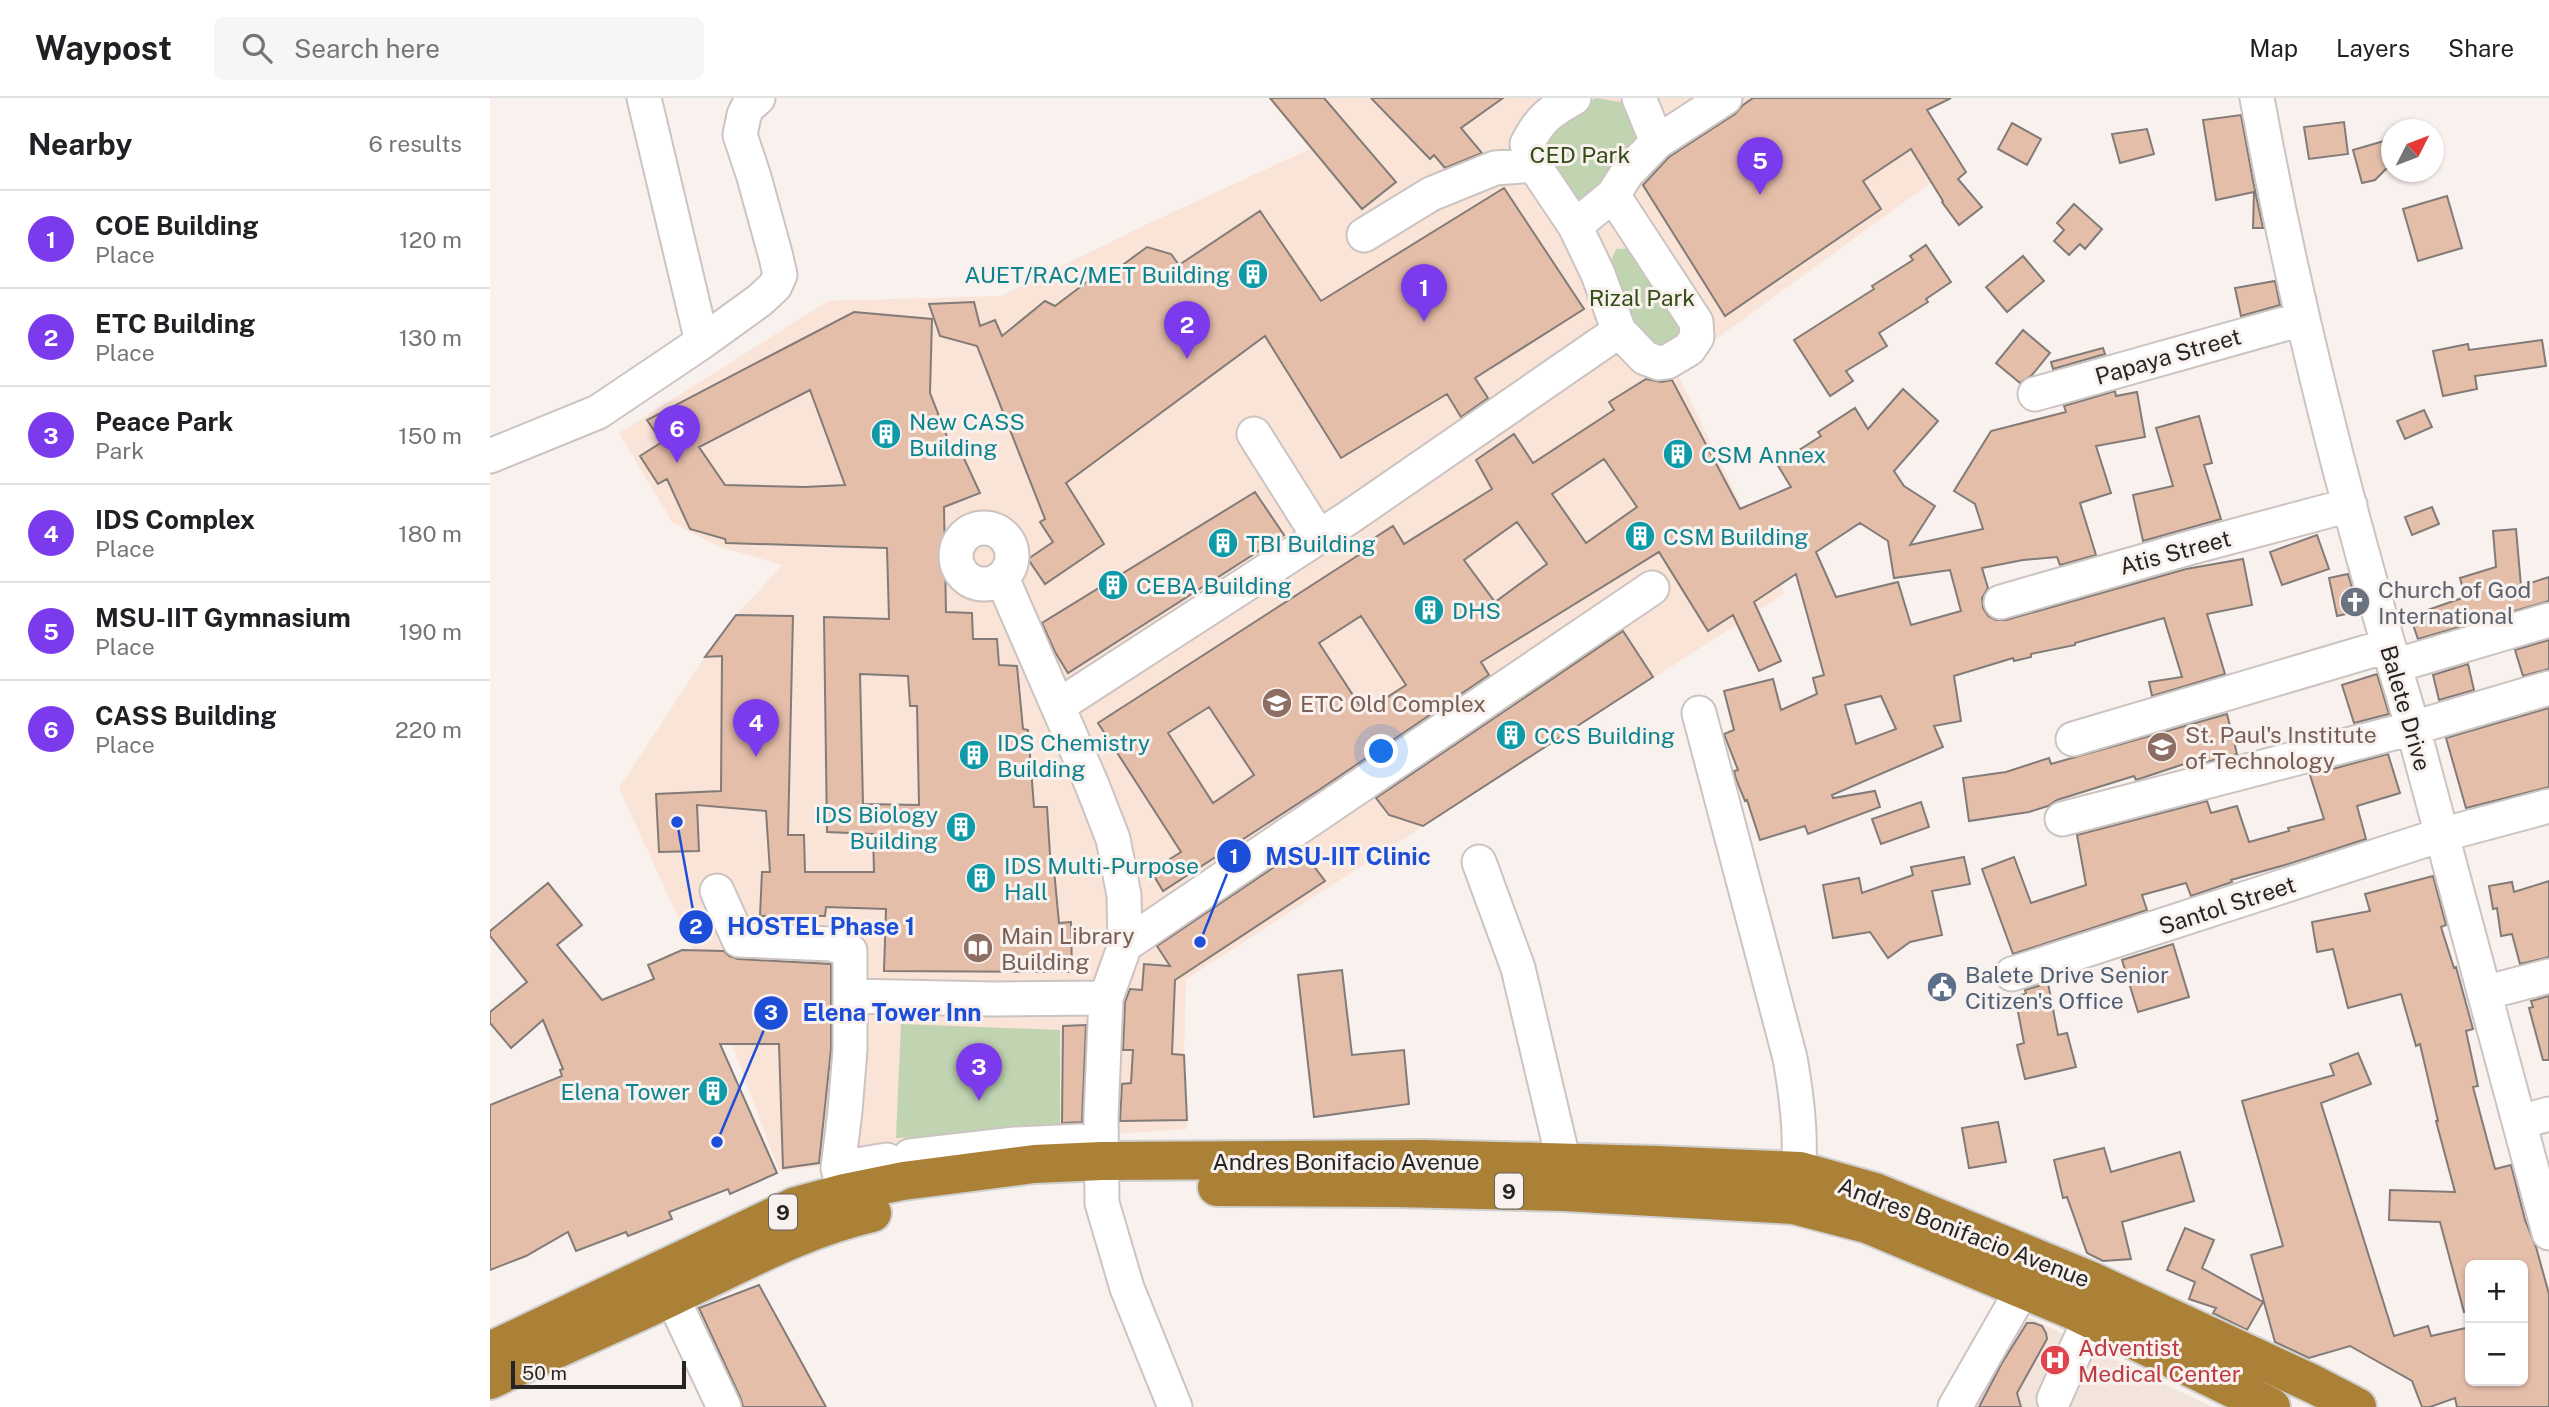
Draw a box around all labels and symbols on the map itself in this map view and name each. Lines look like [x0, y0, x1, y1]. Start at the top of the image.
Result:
north arrow [2381, 119, 2444, 182]
pin: 5 [1737, 137, 1783, 195]
park label: CED Park [1530, 141, 1631, 168]
building icon: AUET/RAC/MET Building [1236, 257, 1270, 291]
place label: AUET/RAC/MET Building [964, 261, 1230, 288]
pin: 1 [1401, 264, 1447, 322]
park label: Rizal Park [1589, 284, 1695, 311]
pin: 2 [1164, 301, 1210, 359]
street label: Papaya Street [2092, 322, 2244, 390]
pin: 6 [654, 405, 700, 463]
place label: New CASS Building [909, 408, 1025, 461]
building icon: New CASS Building [869, 417, 903, 451]
building icon: CSM Annex [1661, 437, 1695, 471]
place label: CSM Annex [1701, 441, 1826, 468]
building icon: CSM Building [1623, 519, 1657, 553]
place label: CSM Building [1663, 523, 1809, 550]
street label: Atis Street [2116, 524, 2234, 580]
building icon: TBI Building [1206, 526, 1240, 560]
place label: TBI Building [1246, 530, 1376, 557]
building icon: CEBA Building [1096, 568, 1130, 602]
place label: CEBA Building [1136, 572, 1292, 599]
place label: Church of God International [2378, 576, 2531, 629]
church icon: Church of God International [2338, 585, 2372, 619]
building icon: DHS [1412, 593, 1446, 627]
place label: DHS [1452, 597, 1501, 624]
street label: Balete Drive [2375, 642, 2437, 774]
school or university icon: ETC Old Complex [1260, 686, 1294, 720]
place label: ETC Old Complex [1300, 690, 1486, 717]
pin: 4 [733, 699, 779, 757]
building icon: CCS Building [1494, 718, 1528, 752]
place label: St. Paul's Institute of Technology [2185, 721, 2377, 774]
place label: CCS Building [1534, 722, 1675, 749]
place label: IDS Chemistry Building [997, 729, 1150, 782]
school or university icon: St. Paul's Institute of Technology [2145, 730, 2179, 764]
your location [1364, 734, 1398, 768]
building icon: IDS Chemistry Building [957, 738, 991, 772]
place label: IDS Biology Building [815, 801, 938, 854]
building icon: IDS Biology Building [944, 810, 978, 844]
callout: MSU-IIT Clinic [1216, 834, 1445, 879]
text: MSU-IIT Clinic [1265, 842, 1431, 870]
text: 1 [1230, 844, 1239, 869]
place label: IDS Multi-Purpose Hall [1004, 852, 1199, 905]
building icon: IDS Multi-Purpose Hall [964, 861, 998, 895]
street label: Santol Street [2155, 870, 2299, 940]
callout: HOSTEL Phase 1 [678, 904, 930, 949]
text: HOSTEL Phase 1 [727, 912, 915, 940]
text: 2 [689, 914, 703, 939]
place label: Main Library Building [1001, 922, 1134, 975]
library icon: Main Library Building [961, 931, 995, 965]
place label: Balete Drive Senior Citizen's Office [1965, 961, 2169, 1014]
public building icon: Balete Drive Senior Citizen's Office [1925, 970, 1959, 1004]
callout: Elena Tower Inn [753, 990, 996, 1035]
text: Elena Tower Inn [802, 998, 982, 1026]
text: 3 [764, 1000, 778, 1025]
pin: 3 [956, 1043, 1002, 1101]
building icon: Elena Tower [696, 1074, 730, 1108]
place label: Elena Tower [560, 1078, 690, 1105]
street label: Andres Bonifacio Avenue [1212, 1148, 1480, 1175]
street label: Andres Bonifacio Avenue [1834, 1172, 2094, 1292]
road number: 9 [1495, 1174, 1523, 1208]
road number: 9 [769, 1194, 797, 1230]
place label: Adventist Medical Center [2078, 1334, 2241, 1387]
hospital icon: Adventist Medical Center [2038, 1343, 2072, 1377]
scale bar [511, 1358, 686, 1390]

